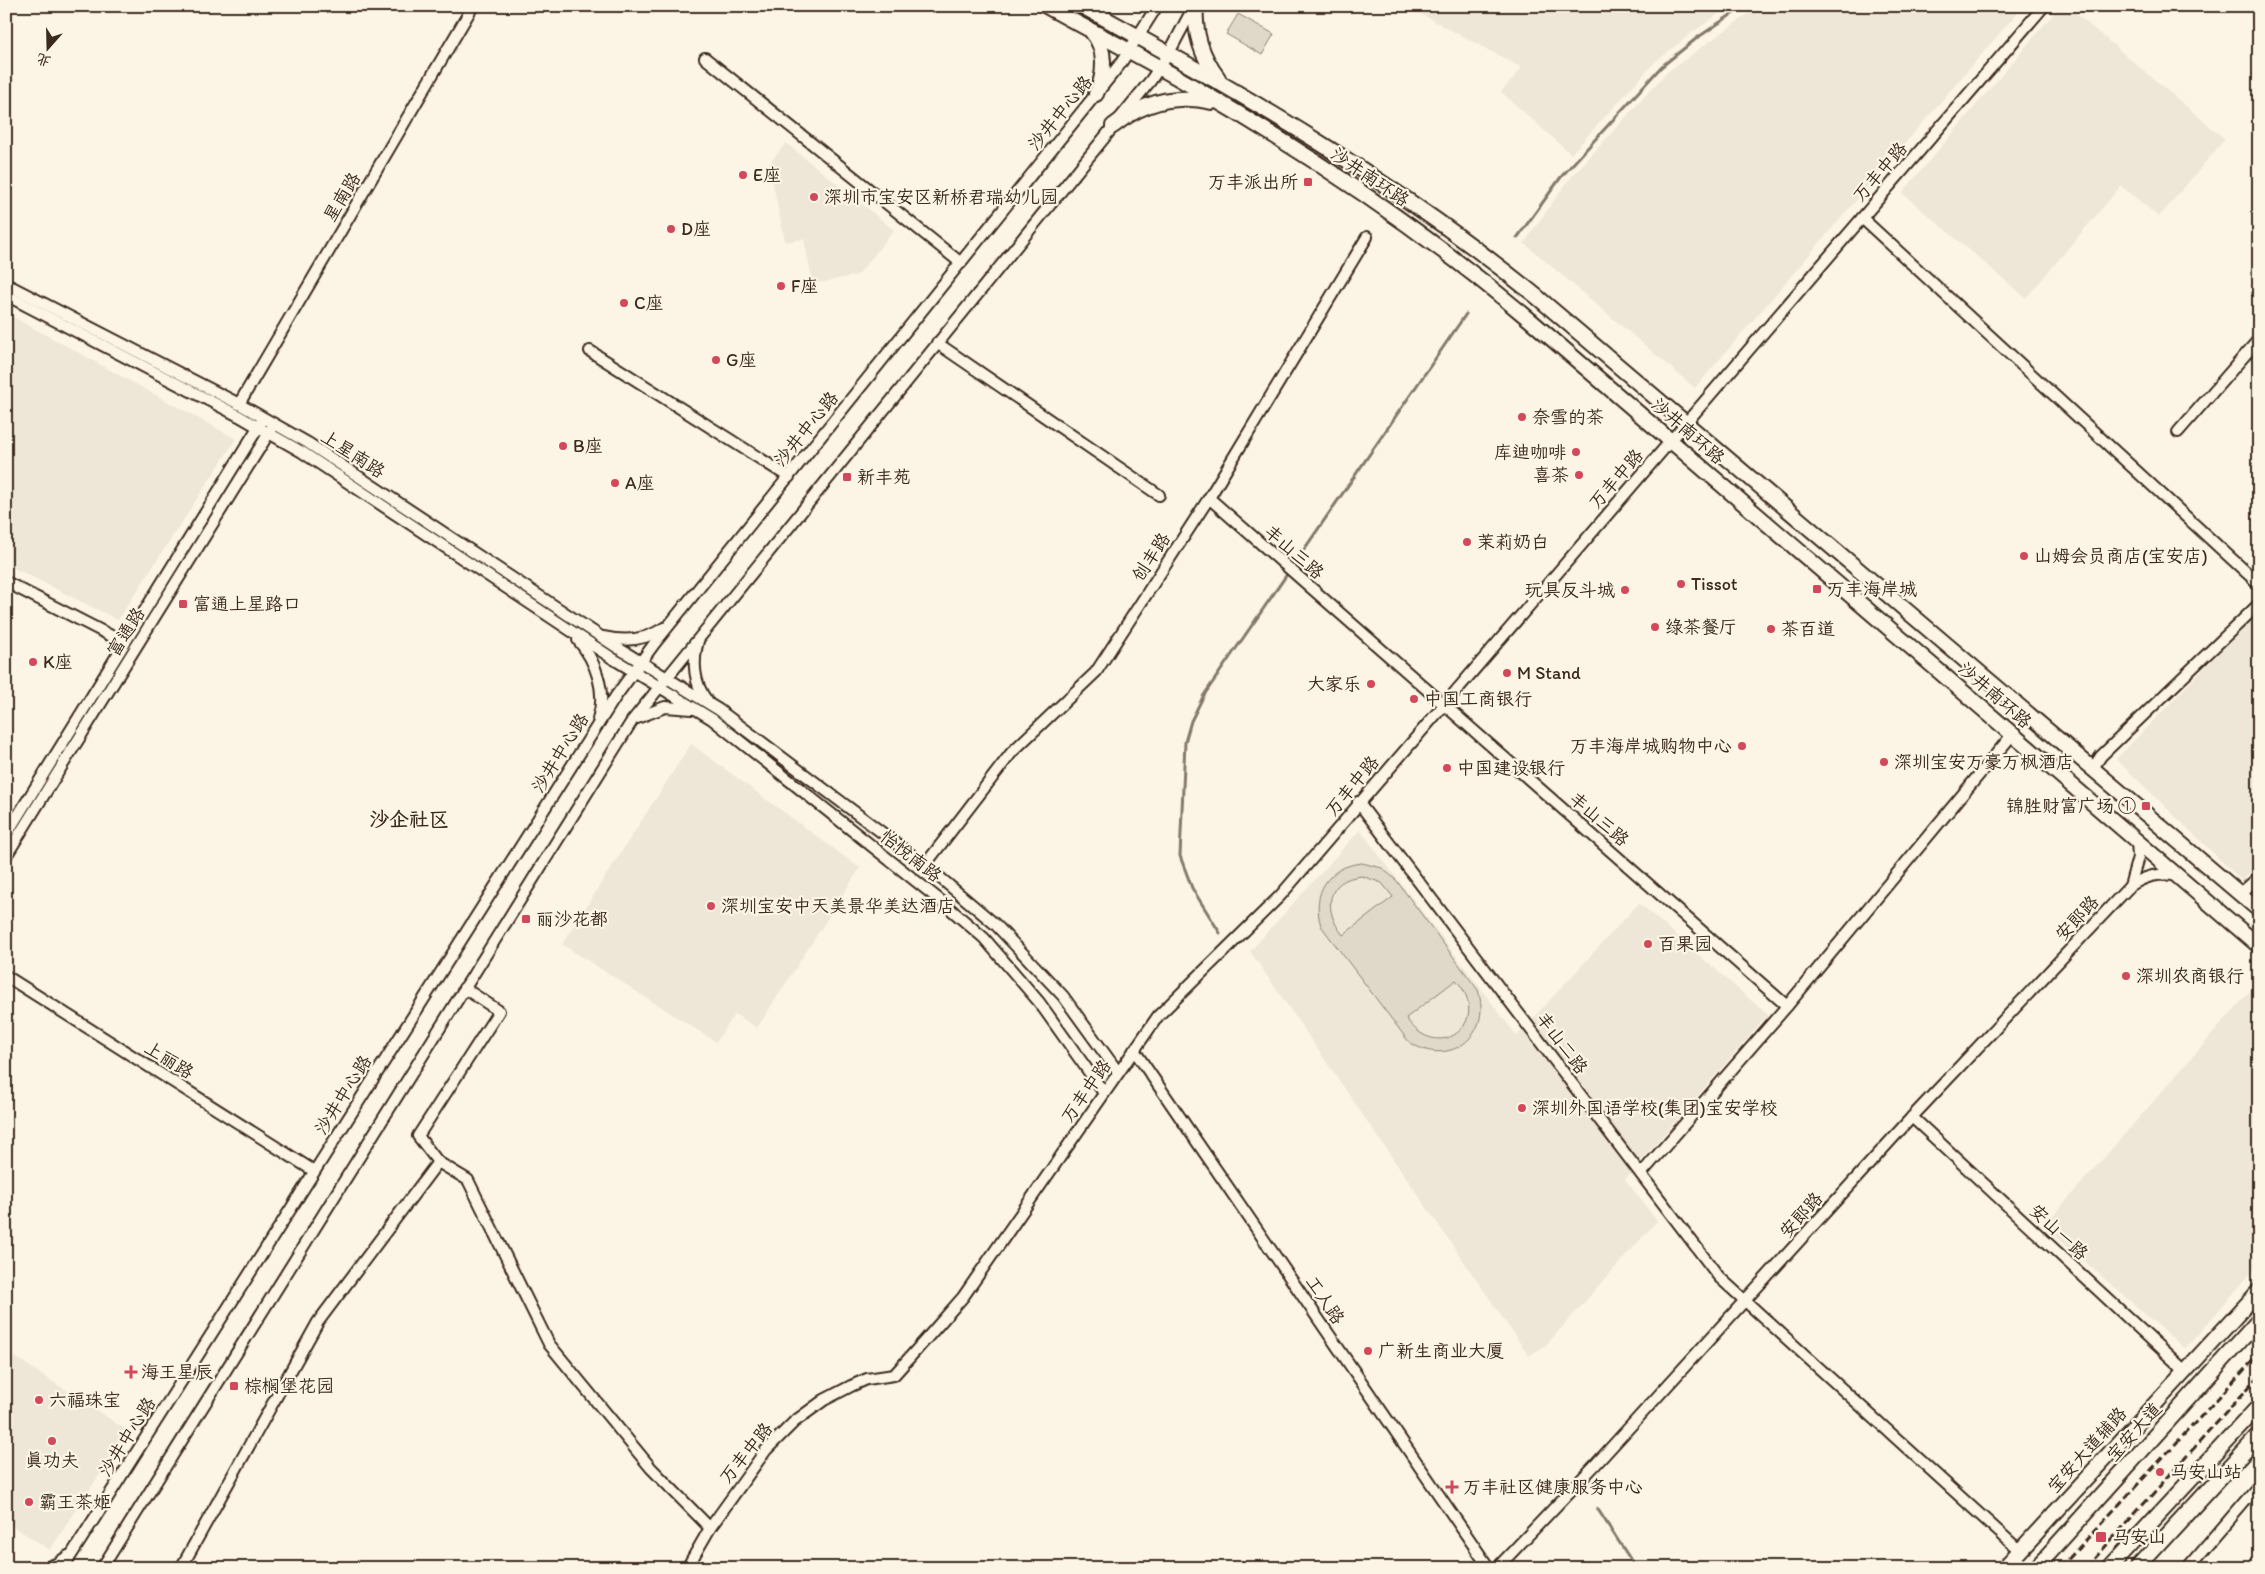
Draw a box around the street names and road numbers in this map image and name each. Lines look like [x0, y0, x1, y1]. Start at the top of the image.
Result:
street label: 沙井中心路 [1023, 71, 1097, 155]
street label: 万丰中路 [1848, 138, 1912, 206]
street label: 沙井南环路 [1327, 143, 1413, 211]
street label: 星南路 [319, 168, 365, 226]
street label: 沙井中心路 [769, 387, 843, 471]
street label: 沙井南环路 [1647, 393, 1729, 469]
street label: 上星南路 [317, 425, 389, 483]
street label: 万丰中路 [1584, 445, 1648, 513]
street label: 丰山三路 [1260, 520, 1328, 584]
street label: 创丰路 [1127, 528, 1175, 586]
street label: 富通路 [102, 603, 150, 661]
street label: 沙井南环路 [1954, 657, 2036, 733]
street label: 沙井中心路 [527, 709, 593, 797]
street label: 万丰中路 [1320, 751, 1384, 821]
street label: 丰山三路 [1565, 787, 1633, 851]
street label: 怡悦南路 [876, 825, 946, 887]
street label: 安郎路 [2051, 891, 2103, 945]
street label: 丰山二路 [1532, 1008, 1592, 1078]
street label: 上丽路 [140, 1036, 198, 1084]
street label: 沙井中心路 [310, 1051, 376, 1139]
street label: 万丰中路 [1056, 1055, 1116, 1127]
street label: 安郎路 [1775, 1188, 1827, 1242]
street label: 安山一路 [2025, 1199, 2093, 1265]
street label: 工人路 [1301, 1271, 1349, 1329]
street label: 沙井中心路 [94, 1393, 160, 1481]
street label: 宝安大道 [2102, 1398, 2166, 1466]
street label: 宝安大道辅路 [2043, 1403, 2131, 1497]
street label: 万丰中路 [715, 1418, 777, 1488]

